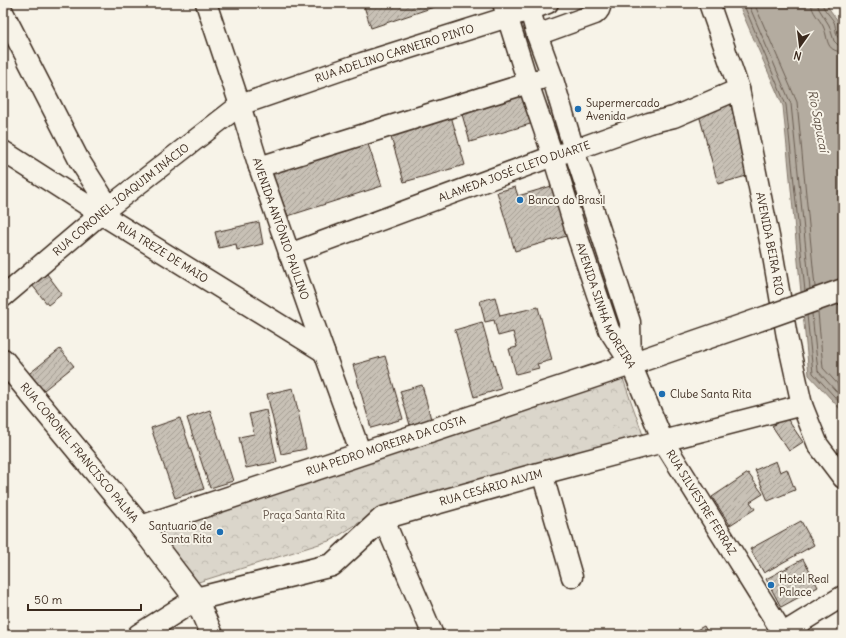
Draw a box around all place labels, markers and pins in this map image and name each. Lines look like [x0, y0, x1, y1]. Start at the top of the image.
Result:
place label: Supermercado Avenida [586, 96, 660, 123]
marker: Supermercado Avenida [573, 104, 583, 114]
place label: Banco do Brasil [528, 193, 605, 207]
marker: Banco do Brasil [515, 195, 525, 205]
place label: Clube Santa Rita [670, 387, 751, 401]
marker: Clube Santa Rita [657, 389, 667, 399]
place label: Santuario de Santa Rita [149, 519, 212, 546]
marker: Santuario de Santa Rita [215, 527, 225, 537]
place label: Hotel Real Palace [779, 572, 829, 599]
marker: Hotel Real Palace [766, 580, 776, 590]

